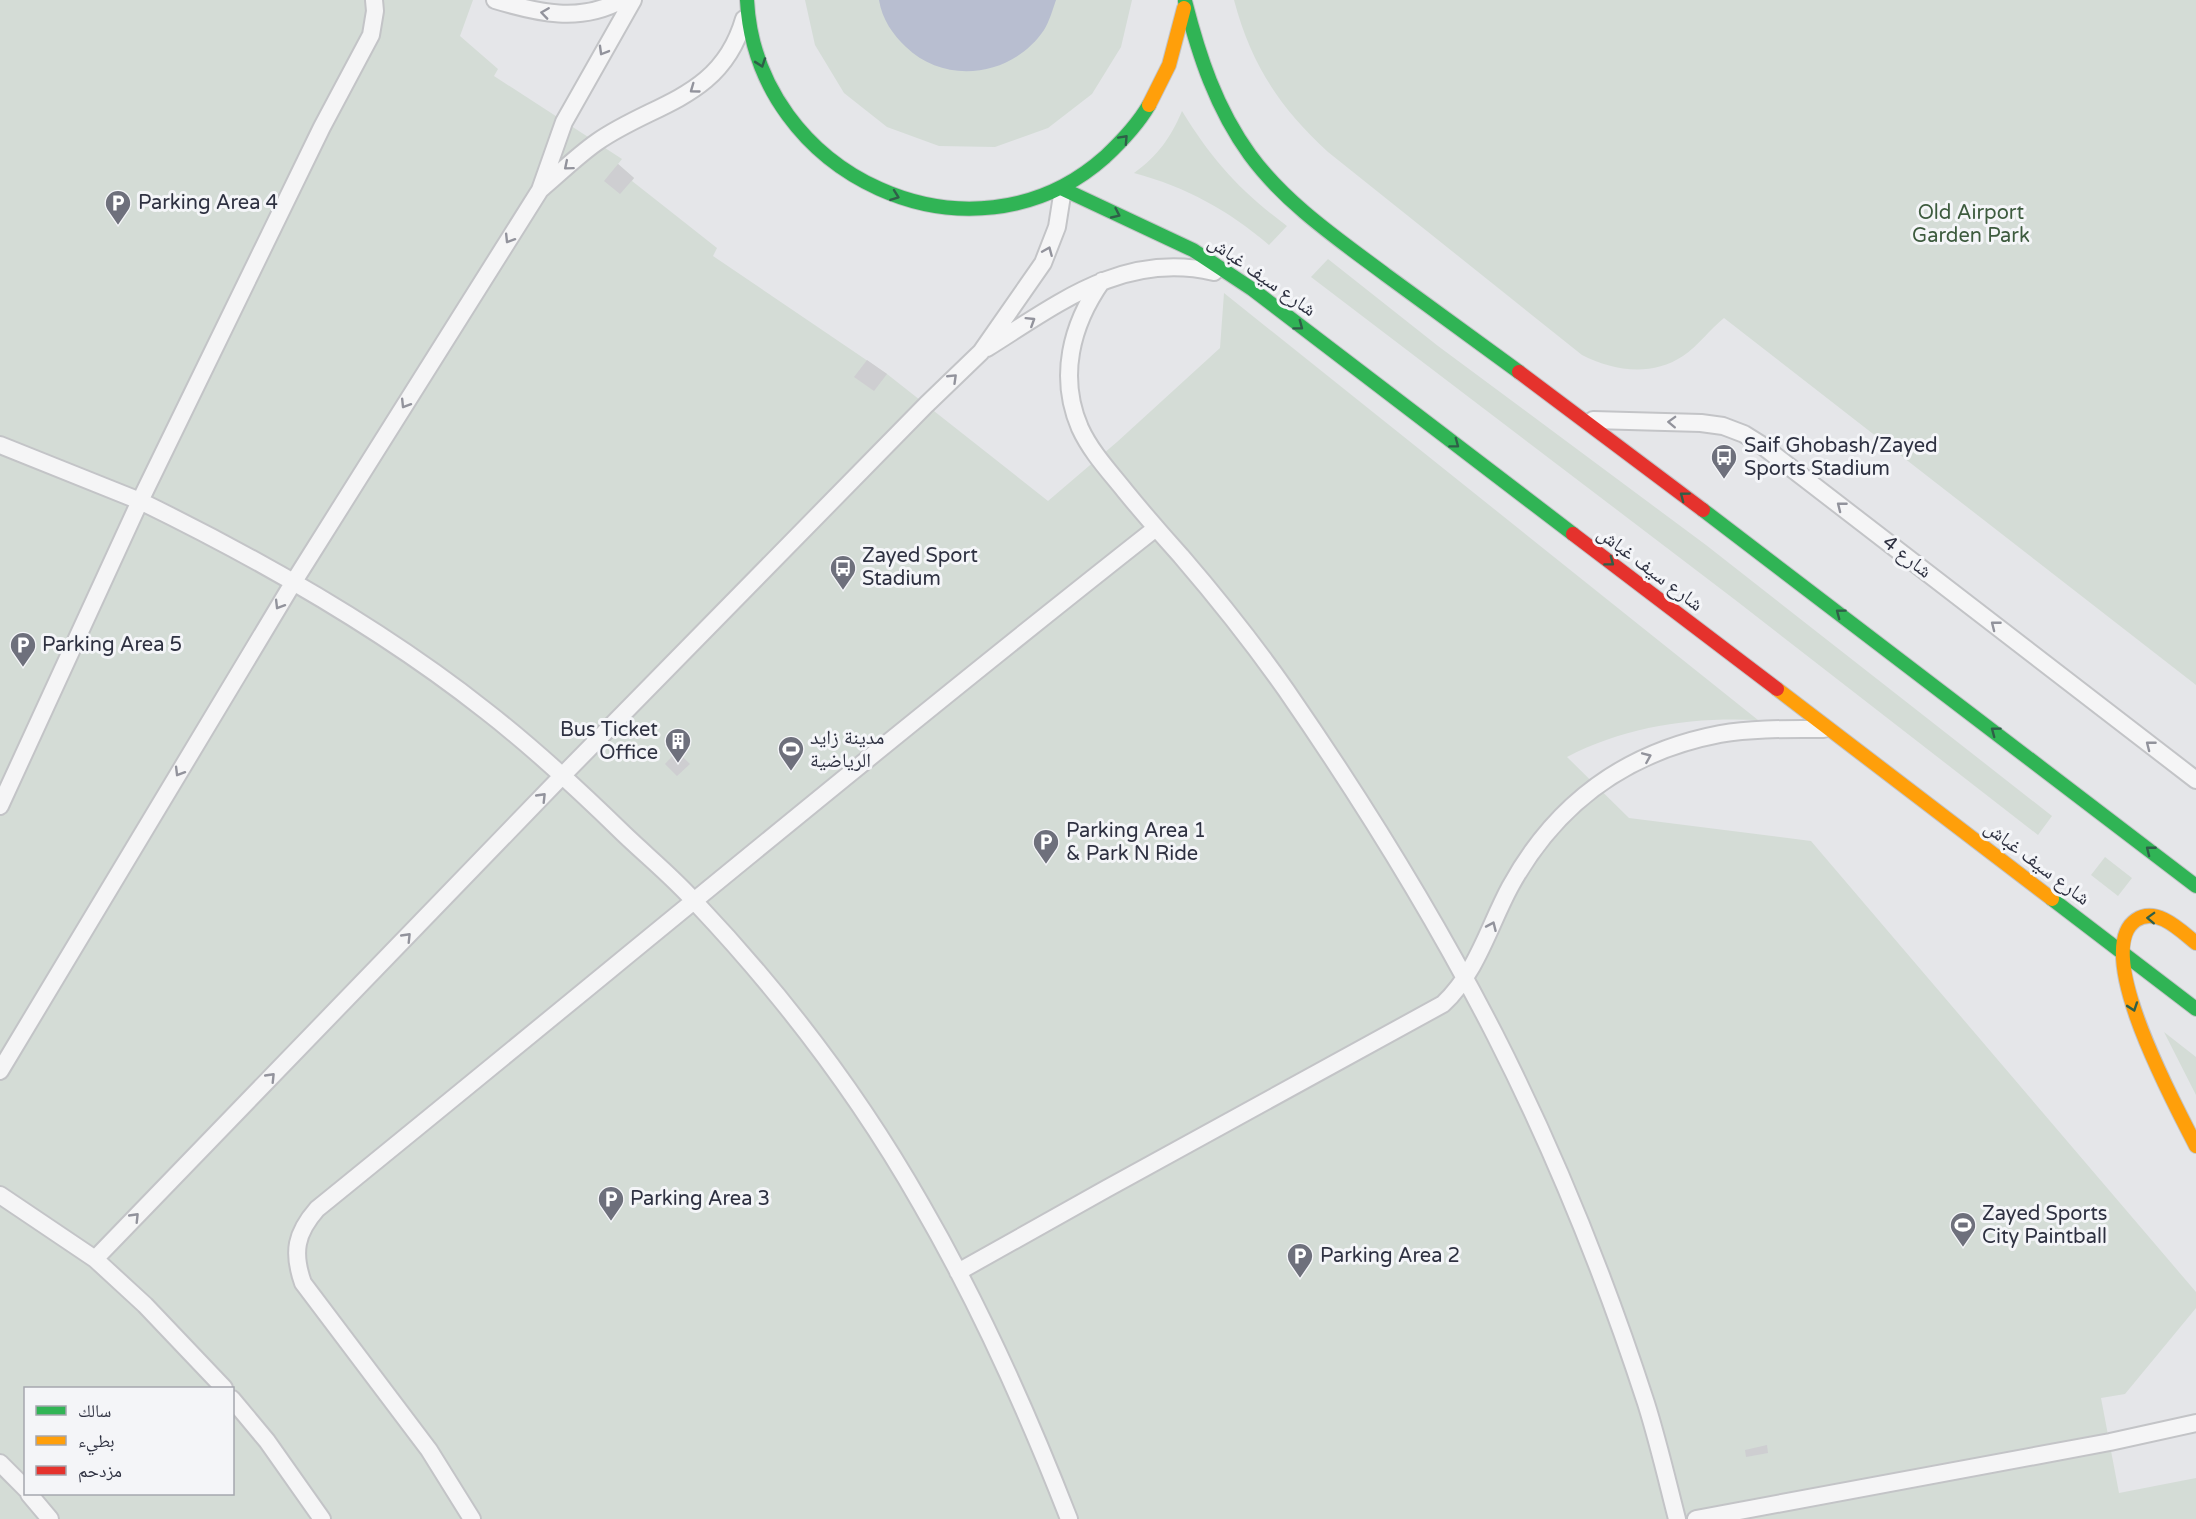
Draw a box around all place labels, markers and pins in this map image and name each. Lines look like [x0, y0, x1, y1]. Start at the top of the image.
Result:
parking icon: Parking Area 4 [103, 188, 133, 226]
place label: Parking Area 4 [138, 191, 278, 215]
place label: Saif Ghobash/Zayed Sports Stadium [1744, 434, 1938, 481]
bus stop icon: Saif Ghobash/Zayed Sports Stadium [1709, 442, 1739, 480]
place label: Zayed Sport Stadium [862, 544, 978, 591]
bus stop icon: Zayed Sport Stadium [828, 553, 858, 591]
parking icon: Parking Area 5 [8, 630, 38, 668]
place label: Parking Area 5 [42, 633, 182, 657]
place label: Bus Ticket Office [560, 718, 658, 765]
building icon: Bus Ticket Office [663, 726, 693, 764]
place label: مدينة زايد الرياضية [810, 726, 884, 773]
sports icon: مدينة زايد الرياضية [776, 734, 806, 772]
place label: Parking Area 1 & Park N Ride [1066, 819, 1206, 866]
parking icon: Parking Area 1 & Park N Ride [1031, 827, 1061, 865]
parking icon: Parking Area 3 [596, 1184, 626, 1222]
place label: Parking Area 3 [630, 1187, 770, 1211]
place label: Zayed Sports City Paintball [1982, 1202, 2107, 1249]
sports icon: Zayed Sports City Paintball [1948, 1210, 1978, 1248]
parking icon: Parking Area 2 [1285, 1241, 1315, 1279]
place label: Parking Area 2 [1320, 1244, 1460, 1268]

